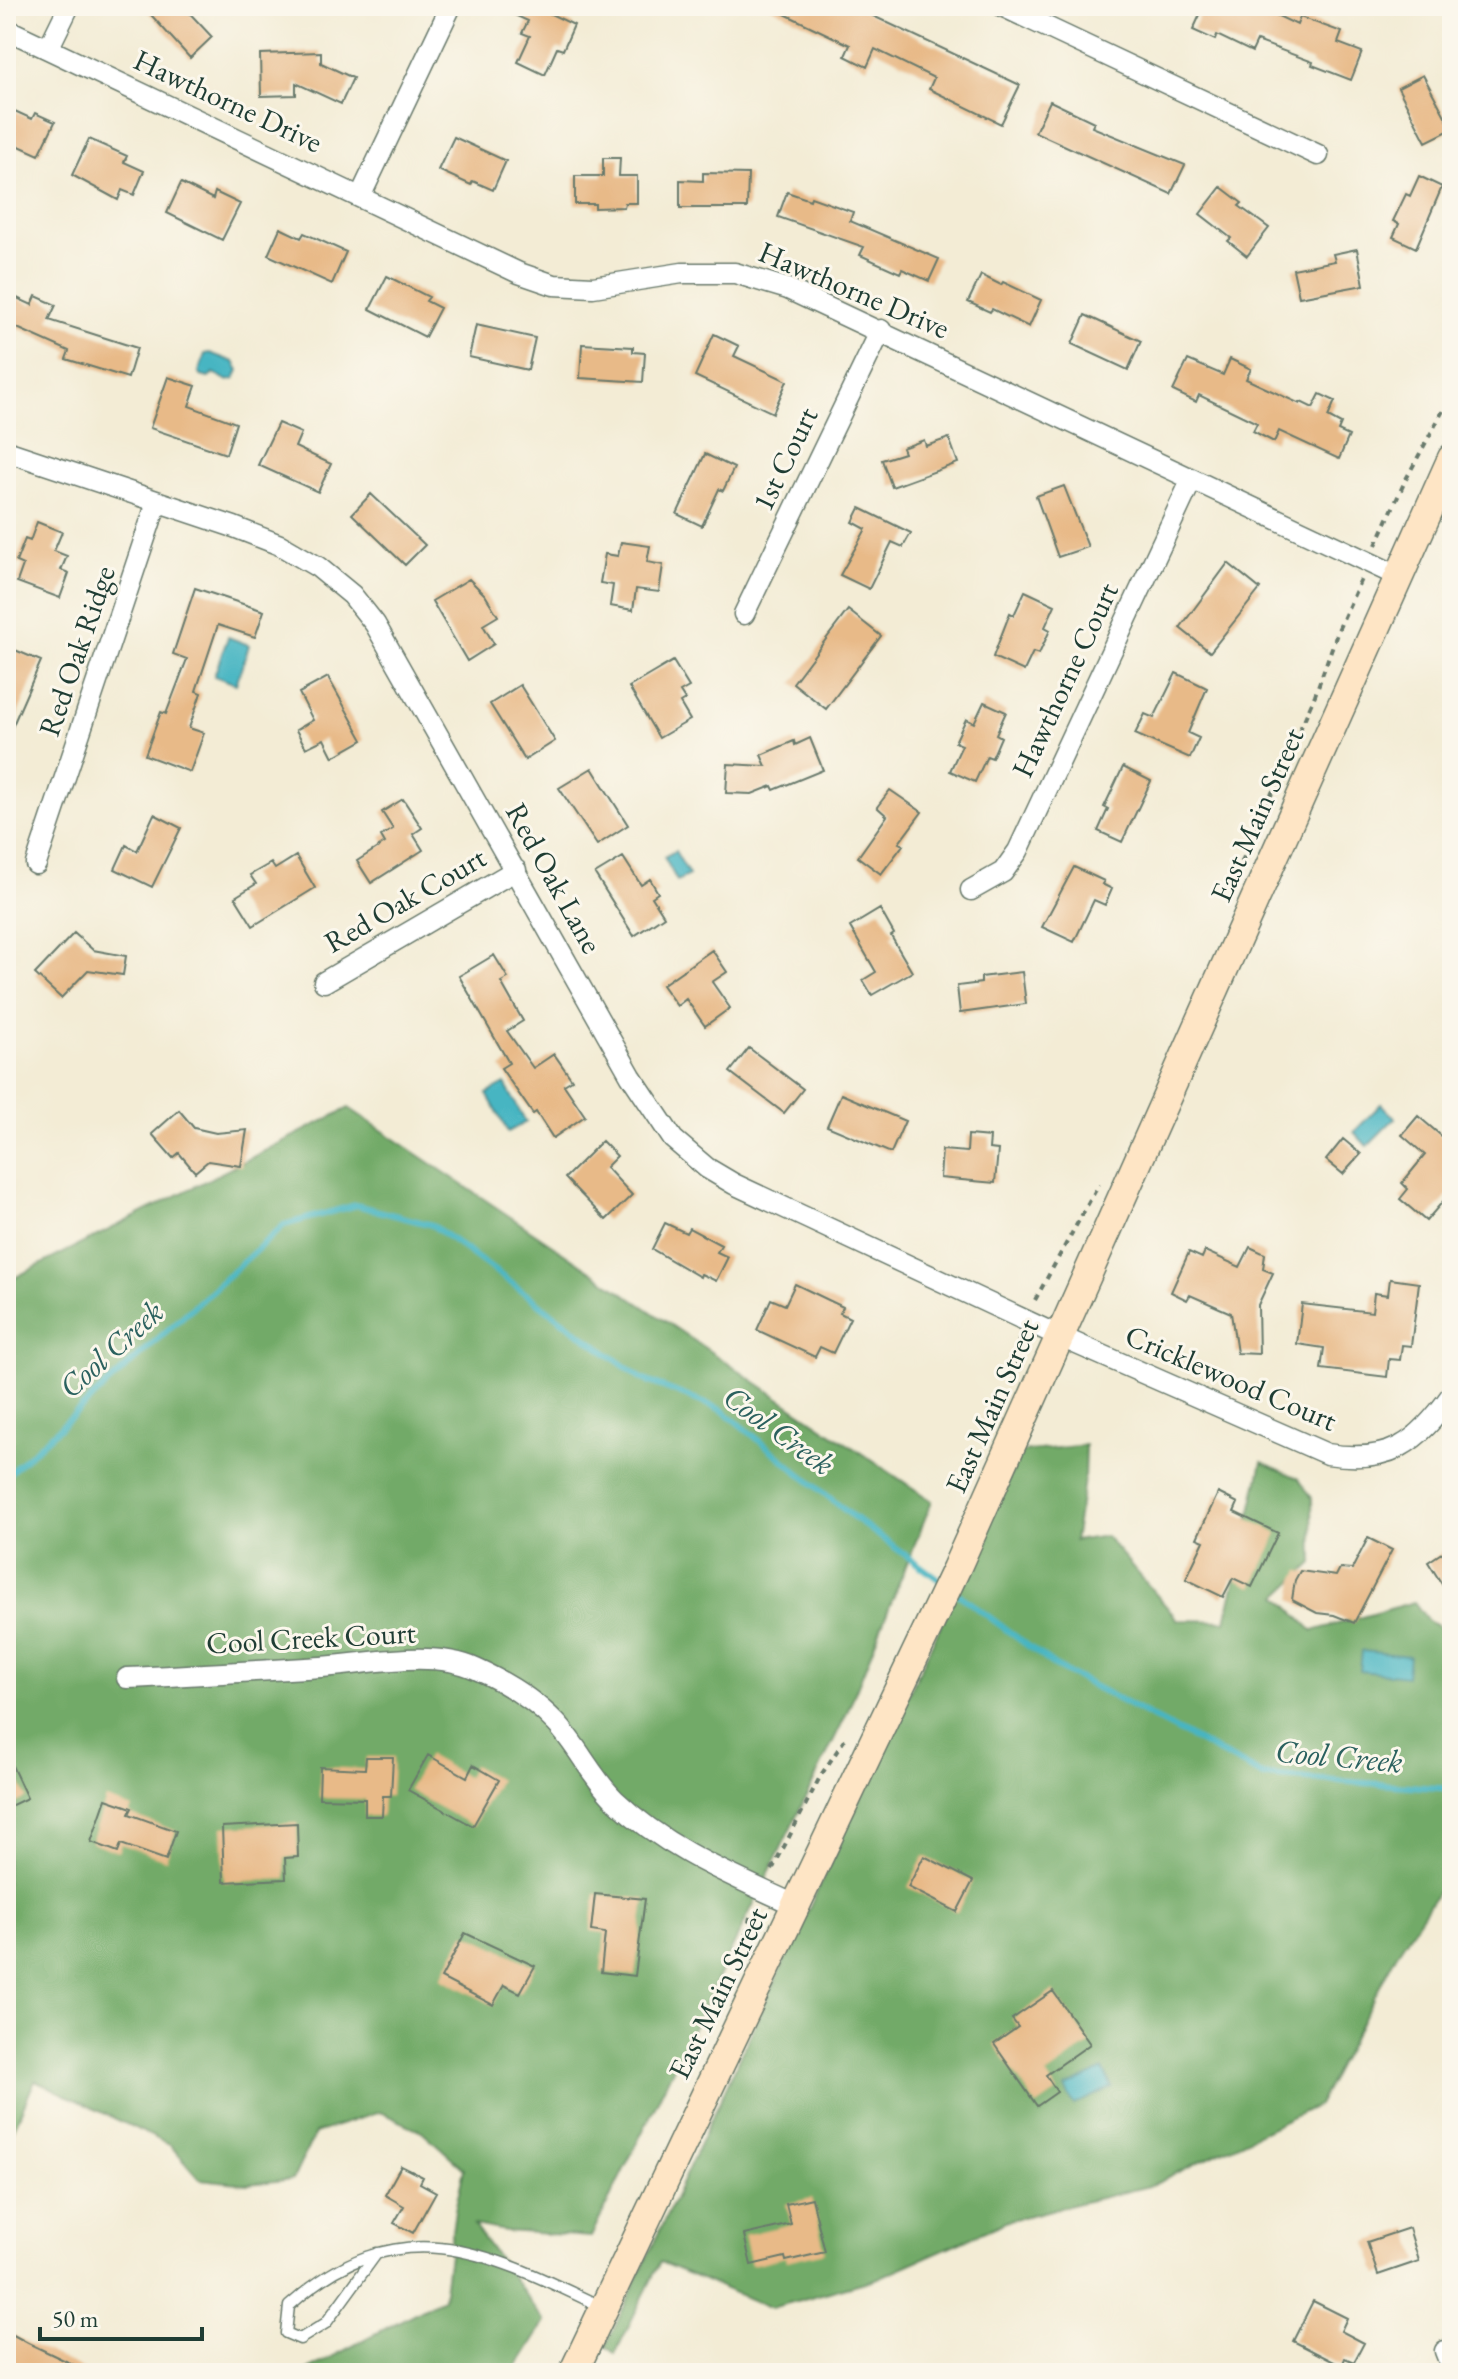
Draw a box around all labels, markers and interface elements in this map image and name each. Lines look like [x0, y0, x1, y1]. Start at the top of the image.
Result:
street label: Hawthorne Drive [128, 40, 329, 161]
street label: Hawthorne Drive [753, 232, 956, 347]
street label: 1st Court [743, 400, 827, 517]
street label: Red Oak Ridge [29, 561, 124, 741]
street label: Hawthorne Court [1002, 575, 1127, 784]
street label: East Main Street [1201, 721, 1313, 908]
street label: Red Oak Lane [497, 796, 612, 960]
street label: Red Oak Court [317, 837, 493, 962]
water label: Cool Creek [50, 1291, 173, 1407]
street label: East Main Street [936, 1312, 1048, 1499]
street label: Cricklewood Court [1120, 1315, 1343, 1440]
water label: Cool Creek [715, 1376, 843, 1485]
street label: Cool Creek Court [205, 1613, 417, 1662]
water label: Cool Creek [1274, 1730, 1405, 1783]
street label: East Main Street [659, 1900, 776, 2085]
scale bar [40, 2291, 202, 2341]
text: 50 m [52, 2303, 99, 2334]

